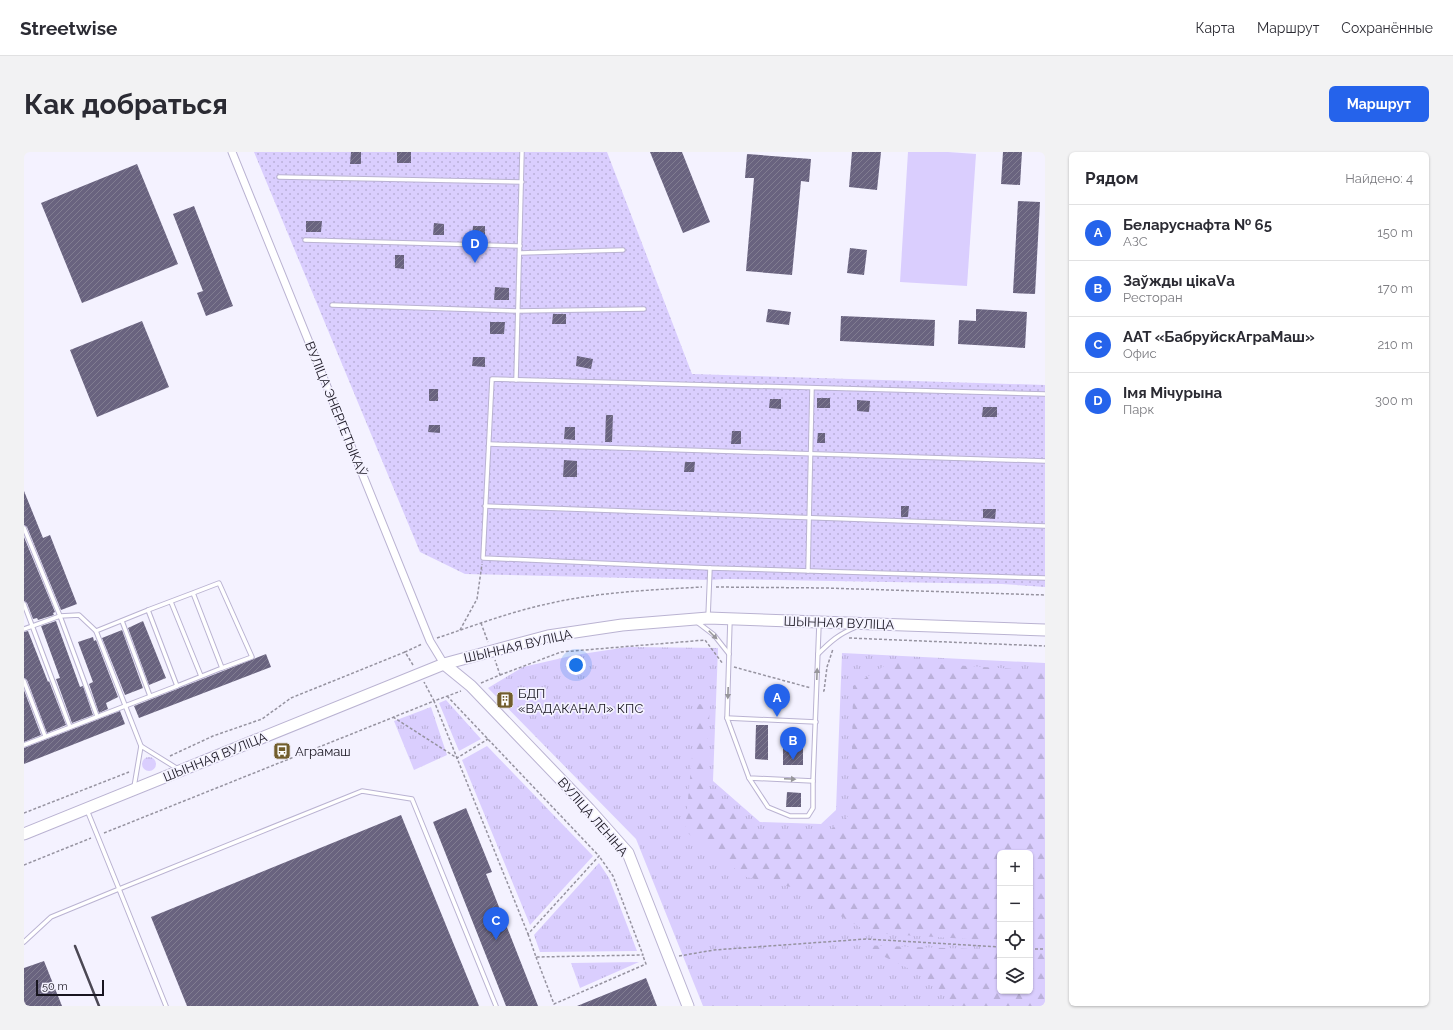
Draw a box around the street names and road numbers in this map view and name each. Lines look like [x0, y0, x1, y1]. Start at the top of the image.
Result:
street label: ВУЛІЦА ЭНЕРГЕТЫКАЎ [302, 339, 370, 480]
street label: ШЫННАЯ ВУЛІЦА [783, 614, 895, 632]
street label: ШЫННАЯ ВУЛІЦА [462, 626, 574, 666]
street label: ШЫННАЯ ВУЛІЦА [161, 729, 269, 785]
street label: ВУЛІЦА ЛЕНІНА [555, 775, 631, 859]

